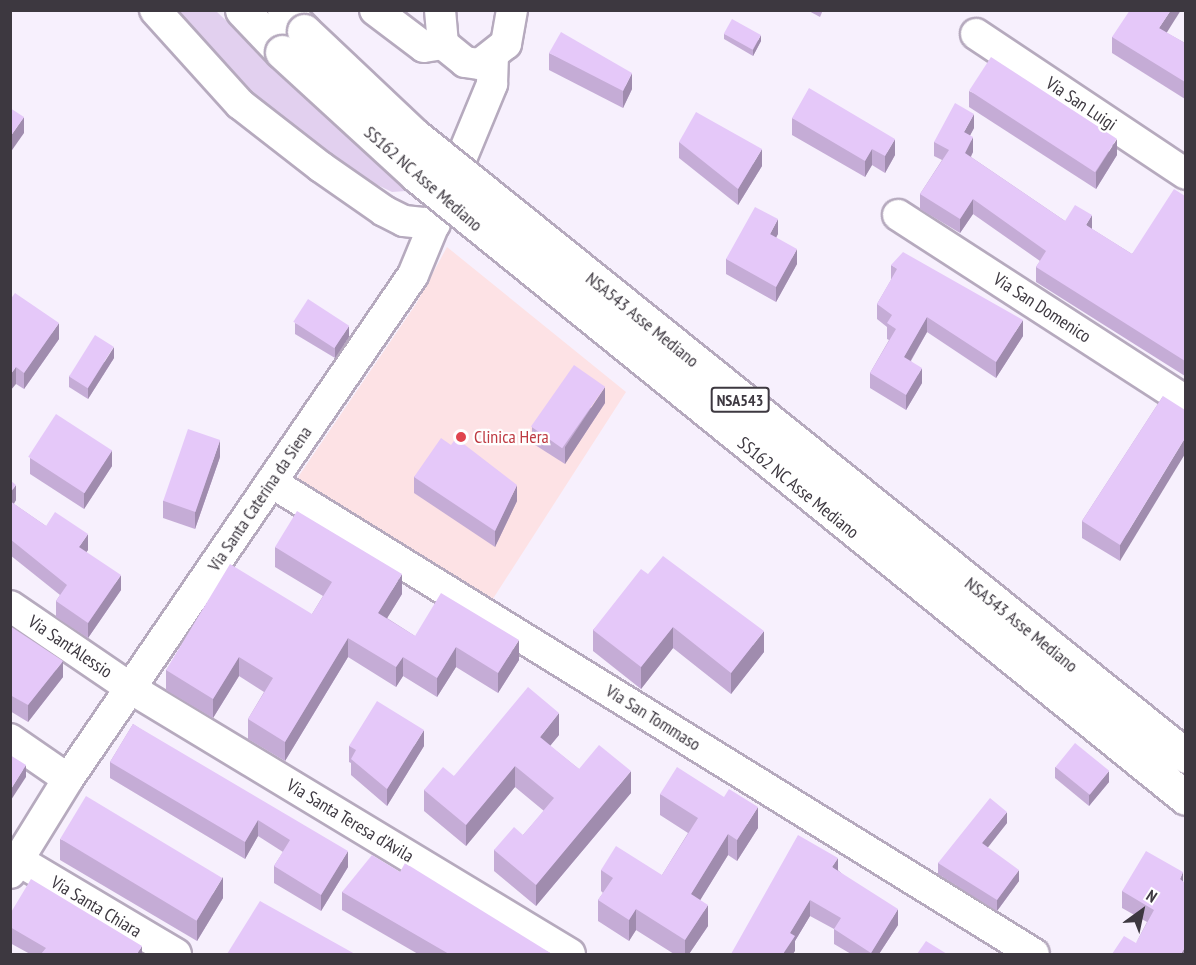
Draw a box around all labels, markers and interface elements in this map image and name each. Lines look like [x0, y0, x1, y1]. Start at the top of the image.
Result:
street label: Via San Luigi [1042, 73, 1120, 135]
street label: SS162 NC Asse Mediano [359, 121, 487, 237]
street label: NSA543 Asse Mediano [581, 268, 703, 372]
street label: Via San Domenico [989, 268, 1095, 348]
road number: NSA543 [710, 387, 770, 413]
street label: Via Santa Caterina da Siena [203, 422, 317, 576]
place label: Clinica Hera [474, 426, 549, 448]
marker: Clinica Hera [452, 428, 470, 446]
street label: SS162 NC Asse Mediano [733, 432, 863, 544]
street label: NSA543 Asse Mediano [960, 573, 1082, 677]
street label: Via Sant'Alessio [24, 611, 116, 683]
street label: Via San Tommaso [601, 680, 705, 756]
street label: Via Santa Teresa d'Avila [282, 774, 418, 868]
street label: Via Santa Chiara [47, 872, 145, 942]
north arrow [1112, 881, 1172, 941]
text: N [1143, 885, 1161, 907]

